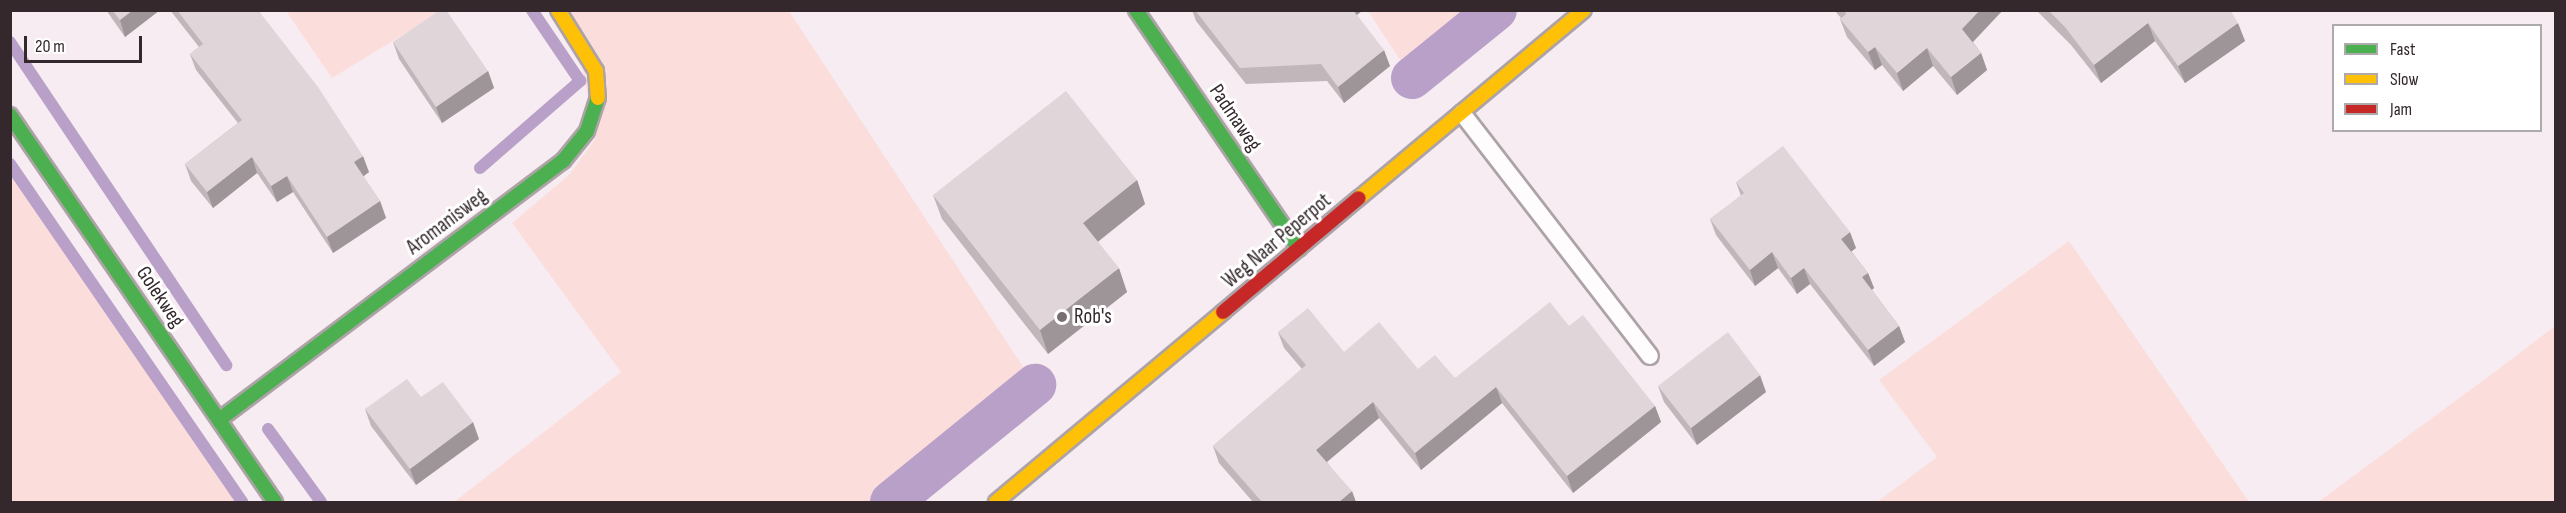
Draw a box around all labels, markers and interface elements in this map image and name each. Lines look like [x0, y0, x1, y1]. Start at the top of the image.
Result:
scale bar [27, 24, 146, 62]
legend [2332, 24, 2542, 132]
text: 20 m [35, 36, 65, 57]
text: Fast [2390, 39, 2415, 60]
text: Slow [2390, 69, 2419, 90]
street label: Padmaweg [1203, 80, 1267, 156]
text: Jam [2390, 99, 2412, 120]
street label: Aromanisweg [402, 184, 492, 260]
street label: Weg Naar Peperpot [1218, 188, 1336, 294]
street label: Golekweg [130, 262, 190, 332]
place label: Rob's [1074, 304, 1112, 330]
marker: Rob's [1055, 310, 1069, 324]

